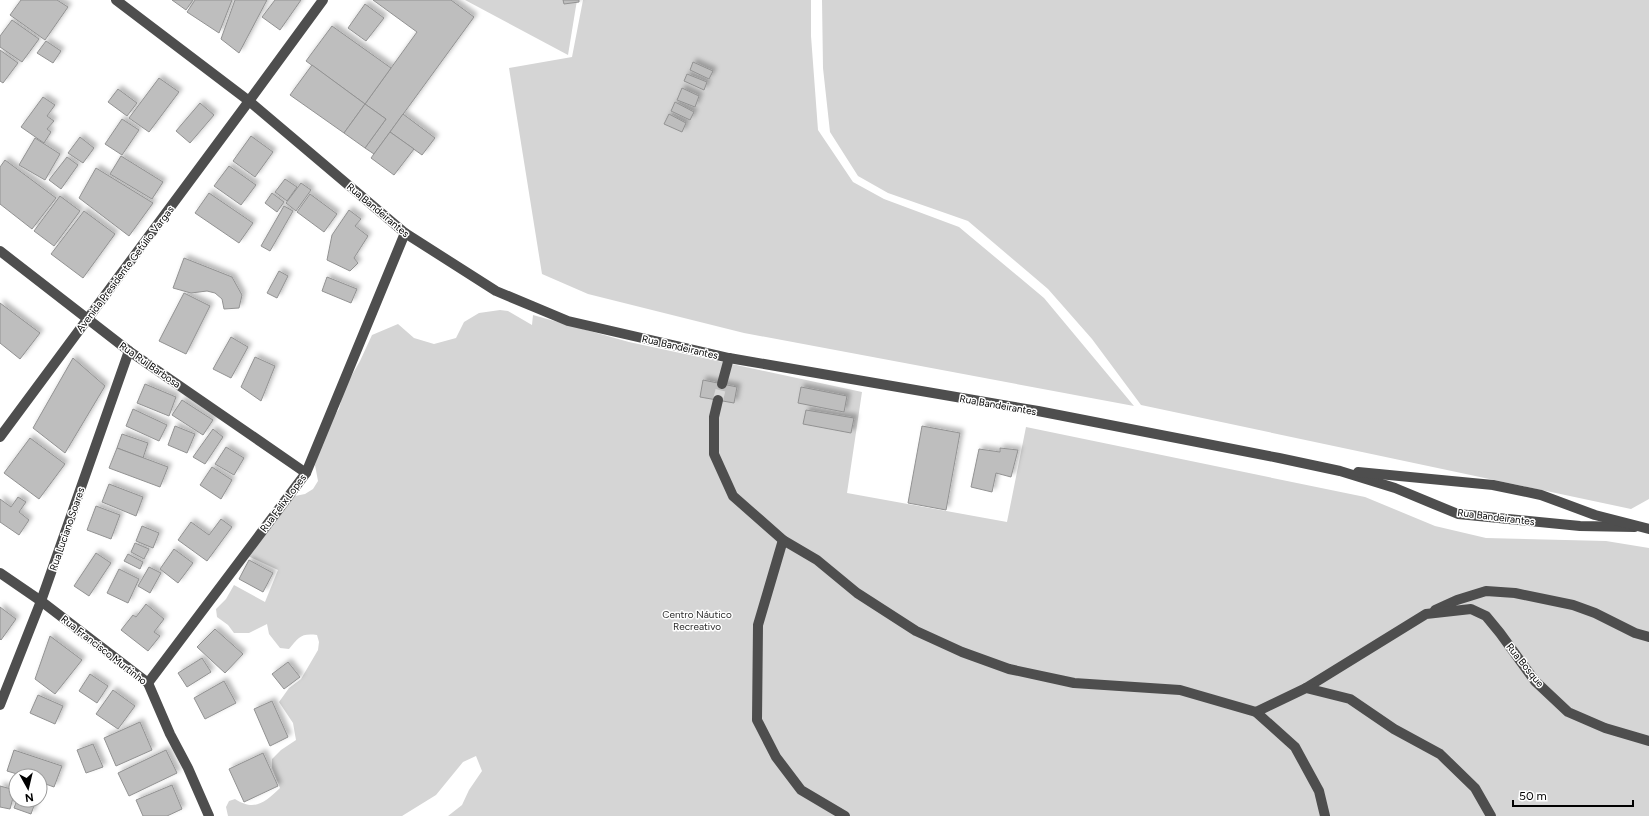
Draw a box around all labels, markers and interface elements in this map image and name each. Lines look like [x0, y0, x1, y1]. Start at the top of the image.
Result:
street label: Rua Bandeirantes [344, 180, 412, 240]
street label: Avenida Presidente Getúlio Vargas [73, 203, 177, 335]
street label: Rua Bandeirantes [641, 332, 720, 362]
street label: Rua Rui Barbosa [117, 339, 183, 391]
street label: Rua Bandeirantes [959, 392, 1038, 418]
street label: Rua Felix Lopes [257, 471, 309, 534]
street label: Rua Luciano Soares [47, 485, 87, 572]
street label: Rua Bandeirantes [1457, 506, 1536, 528]
park label: Centro Náutico Recreativo [662, 608, 732, 633]
street label: Rua Francisco Murtinho [58, 612, 150, 688]
street label: Rua Bosque [1503, 640, 1547, 690]
north arrow [8, 768, 48, 808]
scale bar [1513, 782, 1633, 808]
text: 50 m [1519, 789, 1547, 803]
text: N [24, 790, 34, 804]

